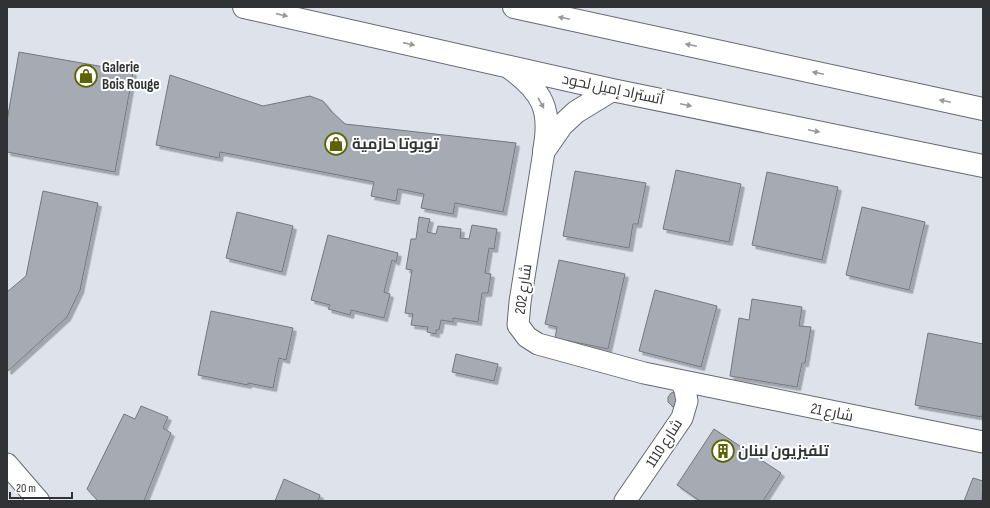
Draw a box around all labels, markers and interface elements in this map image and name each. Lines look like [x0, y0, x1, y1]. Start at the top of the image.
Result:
one-way arrow [276, 13, 288, 19]
one-way arrow [558, 14, 570, 20]
one-way arrow [403, 41, 415, 47]
one-way arrow [685, 42, 697, 48]
place label: Galerie Bois Rouge [102, 58, 160, 94]
shop icon: Galerie Bois Rouge [73, 63, 99, 89]
street label: أتستراد إميل لحود [560, 68, 666, 110]
one-way arrow [812, 69, 824, 75]
one-way arrow [538, 97, 545, 108]
one-way arrow [939, 97, 951, 103]
one-way arrow [680, 102, 692, 108]
one-way arrow [808, 129, 820, 135]
shop icon: تويوتا حازمية [323, 131, 349, 157]
place label: تويوتا حازمية [352, 135, 439, 154]
street label: شارع 202 [511, 263, 537, 316]
street label: شارع 21 [809, 399, 855, 427]
street label: شارع 1110 [642, 415, 688, 472]
building icon: تلفيزيون لبنان [710, 438, 736, 464]
place label: تلفيزيون لبنان [738, 442, 829, 461]
scale bar [10, 474, 72, 500]
text: 20 m [16, 481, 36, 496]

